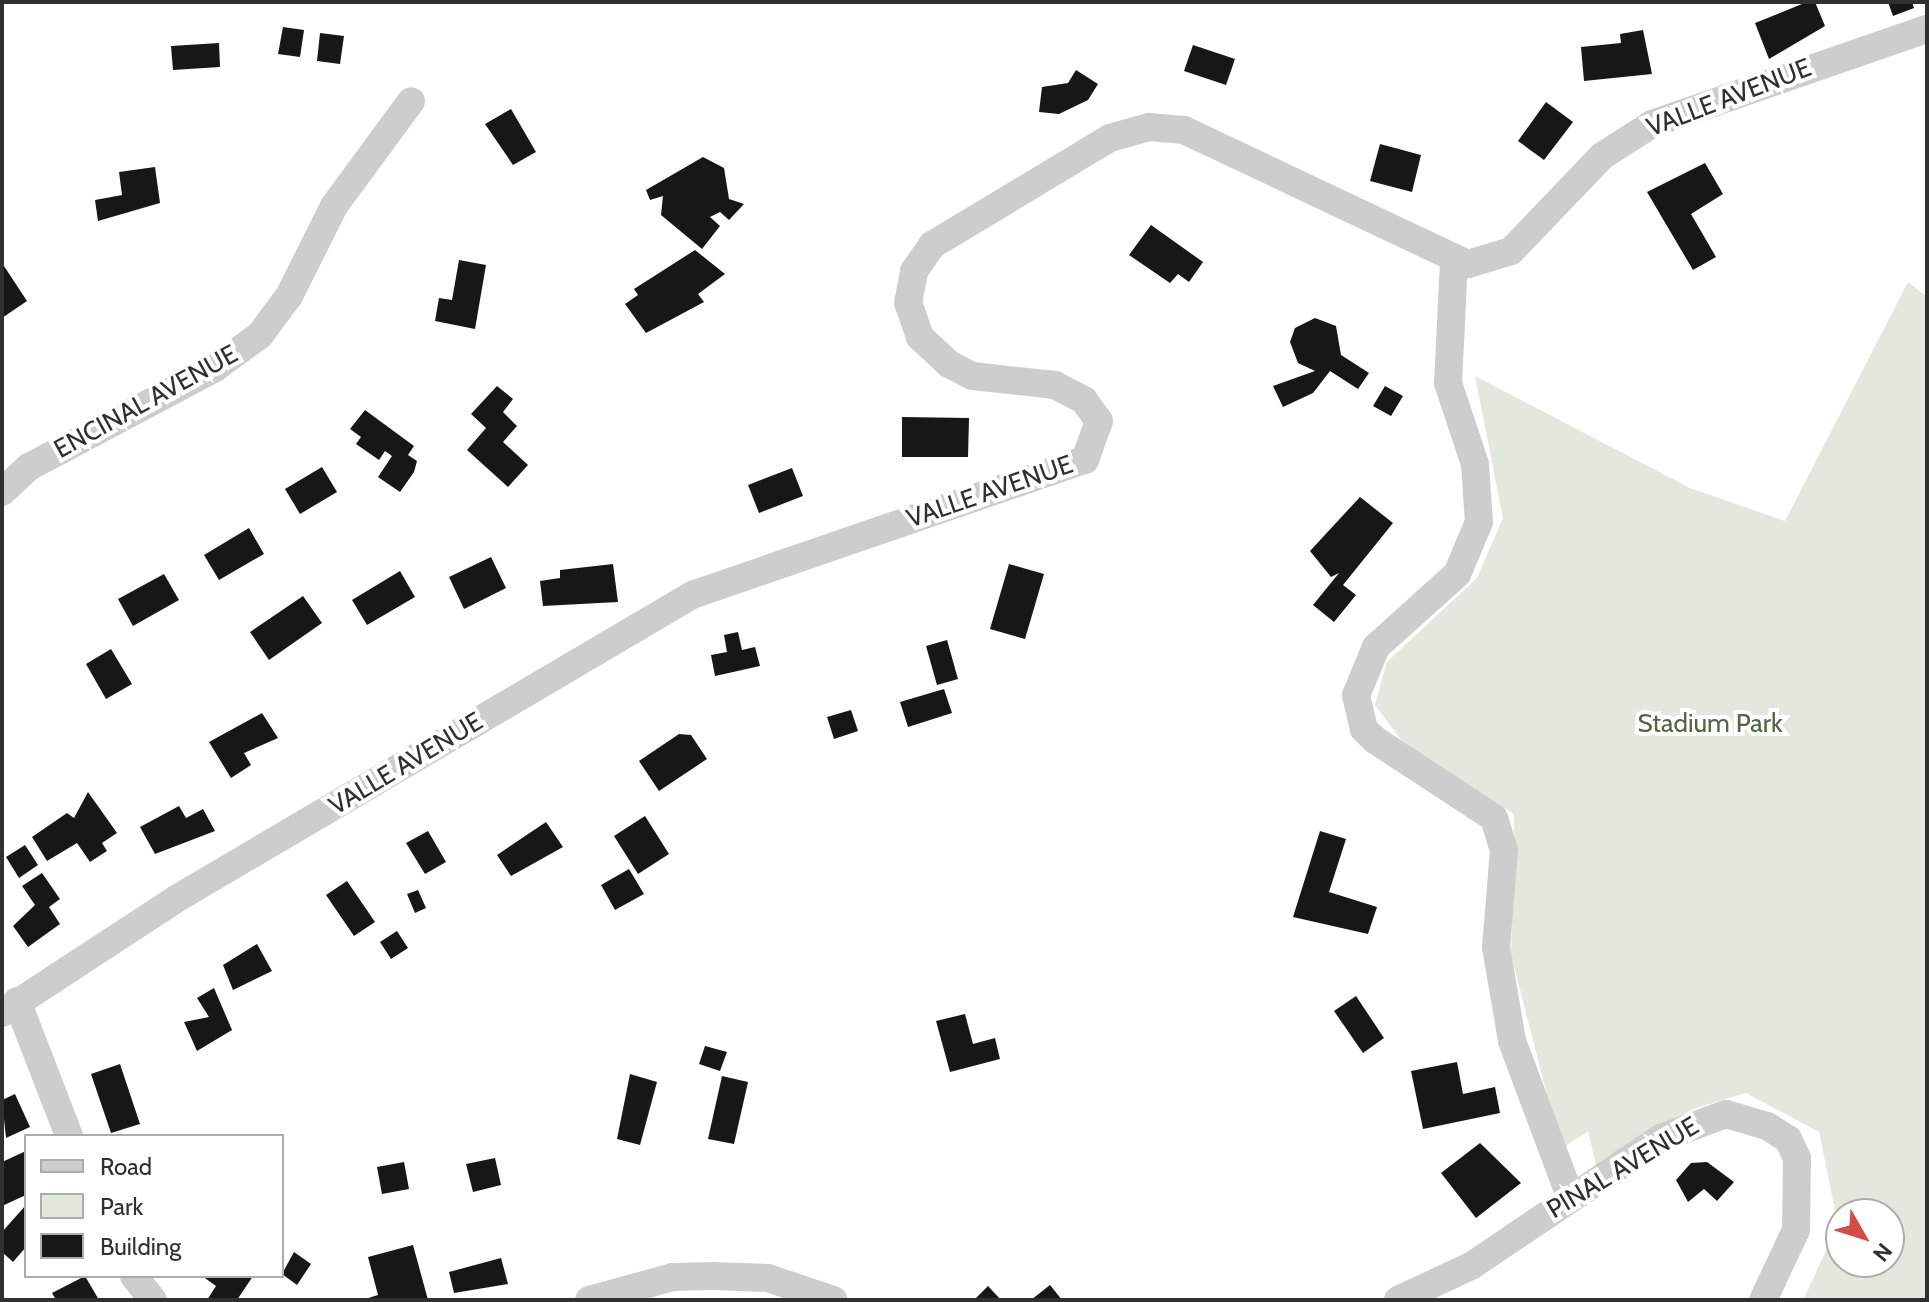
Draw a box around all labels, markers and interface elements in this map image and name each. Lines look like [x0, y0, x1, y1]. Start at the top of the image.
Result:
street label: VALLE AVENUE [1642, 52, 1816, 144]
street label: ENCINAL AVENUE [49, 339, 243, 465]
street label: VALLE AVENUE [903, 449, 1077, 535]
street label: VALLE AVENUE [324, 706, 488, 822]
park label: Stadium Park [1637, 708, 1783, 740]
street label: PINAL AVENUE [1542, 1111, 1704, 1225]
legend [24, 1134, 284, 1278]
text: Road [100, 1152, 152, 1181]
text: Park [100, 1192, 143, 1221]
north arrow [1825, 1198, 1905, 1278]
text: Building [100, 1232, 181, 1261]
text: N [1867, 1238, 1898, 1267]

